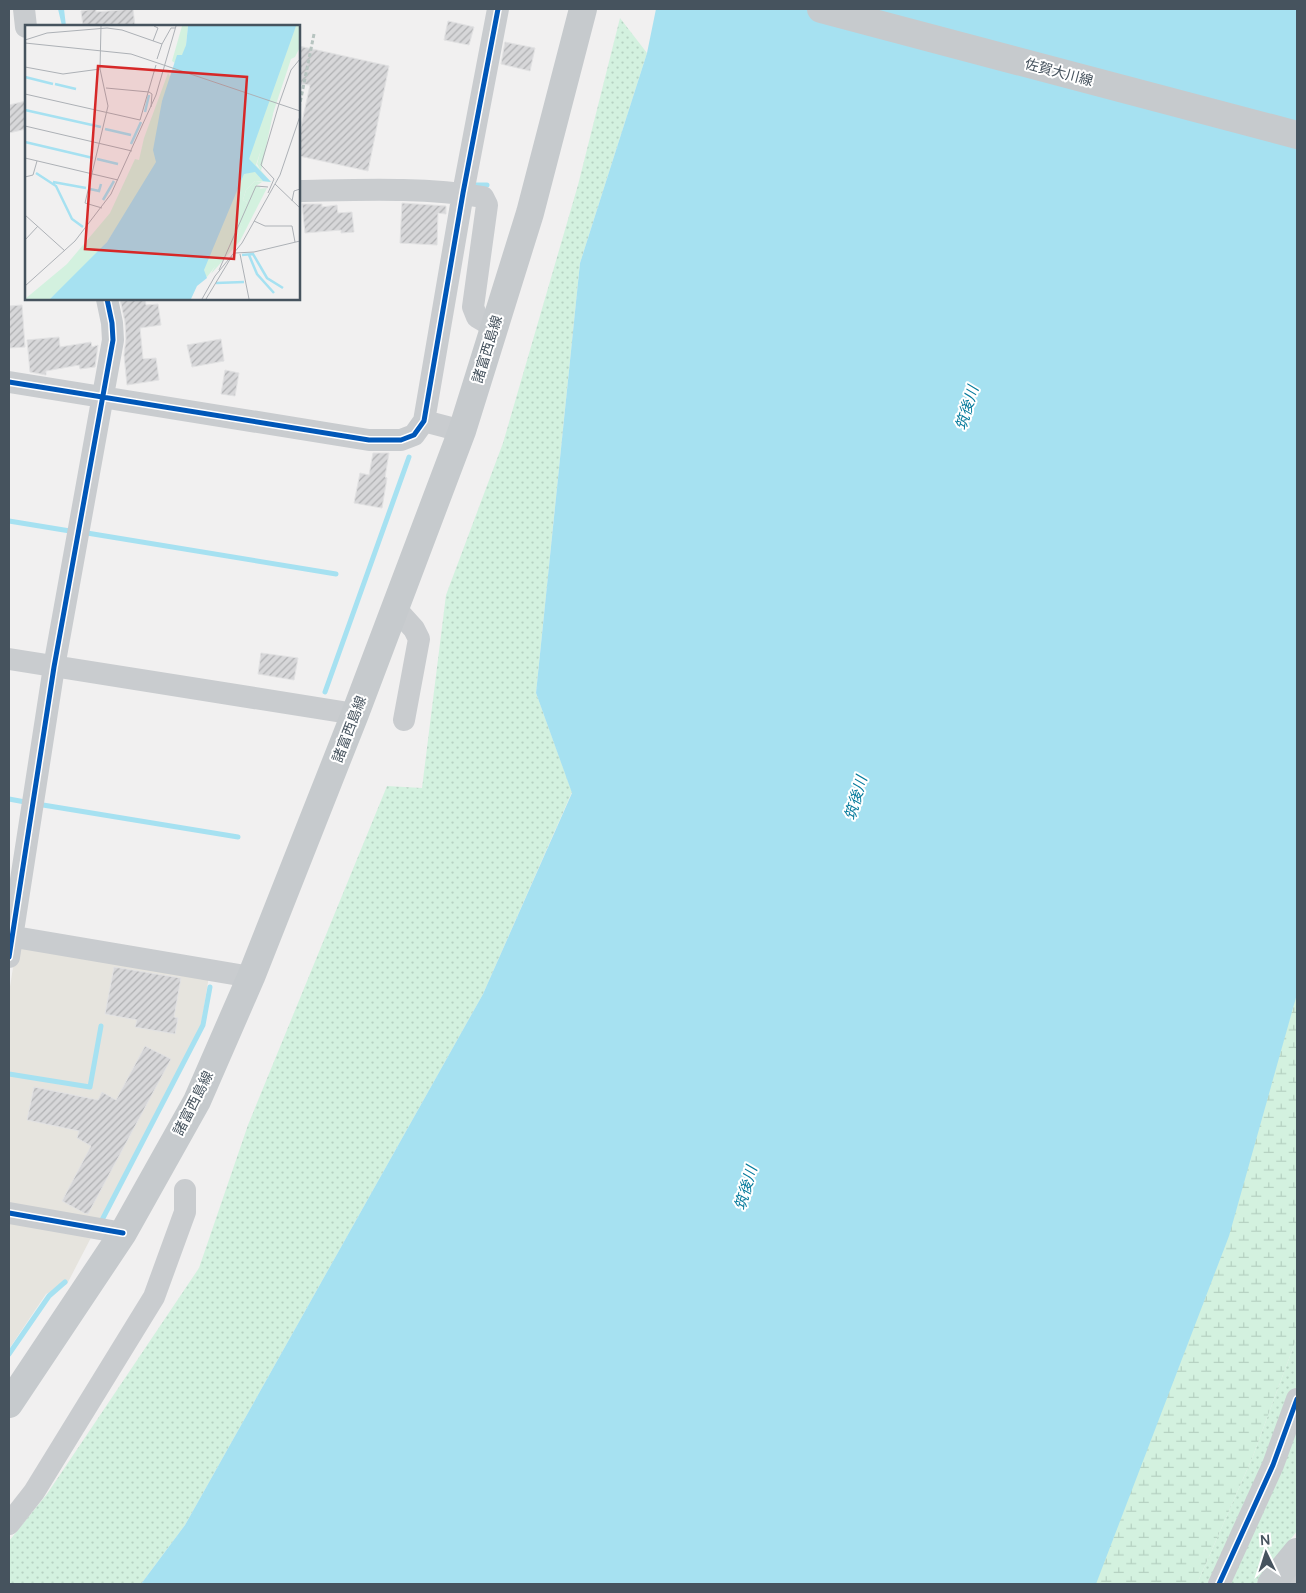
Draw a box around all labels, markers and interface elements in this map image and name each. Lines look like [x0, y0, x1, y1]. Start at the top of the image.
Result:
inset map [25, 25, 300, 300]
street label: 佐賀大川線 [1023, 53, 1095, 90]
street label: 諸富西島線 [467, 313, 506, 385]
water label: 筑後川 [950, 381, 984, 432]
street label: 諸富西島線 [327, 693, 370, 765]
water label: 筑後川 [839, 771, 872, 822]
street label: 諸富西島線 [168, 1067, 217, 1138]
water label: 筑後川 [729, 1161, 762, 1212]
north arrow [1241, 1528, 1291, 1578]
text: N [1259, 1530, 1271, 1549]

